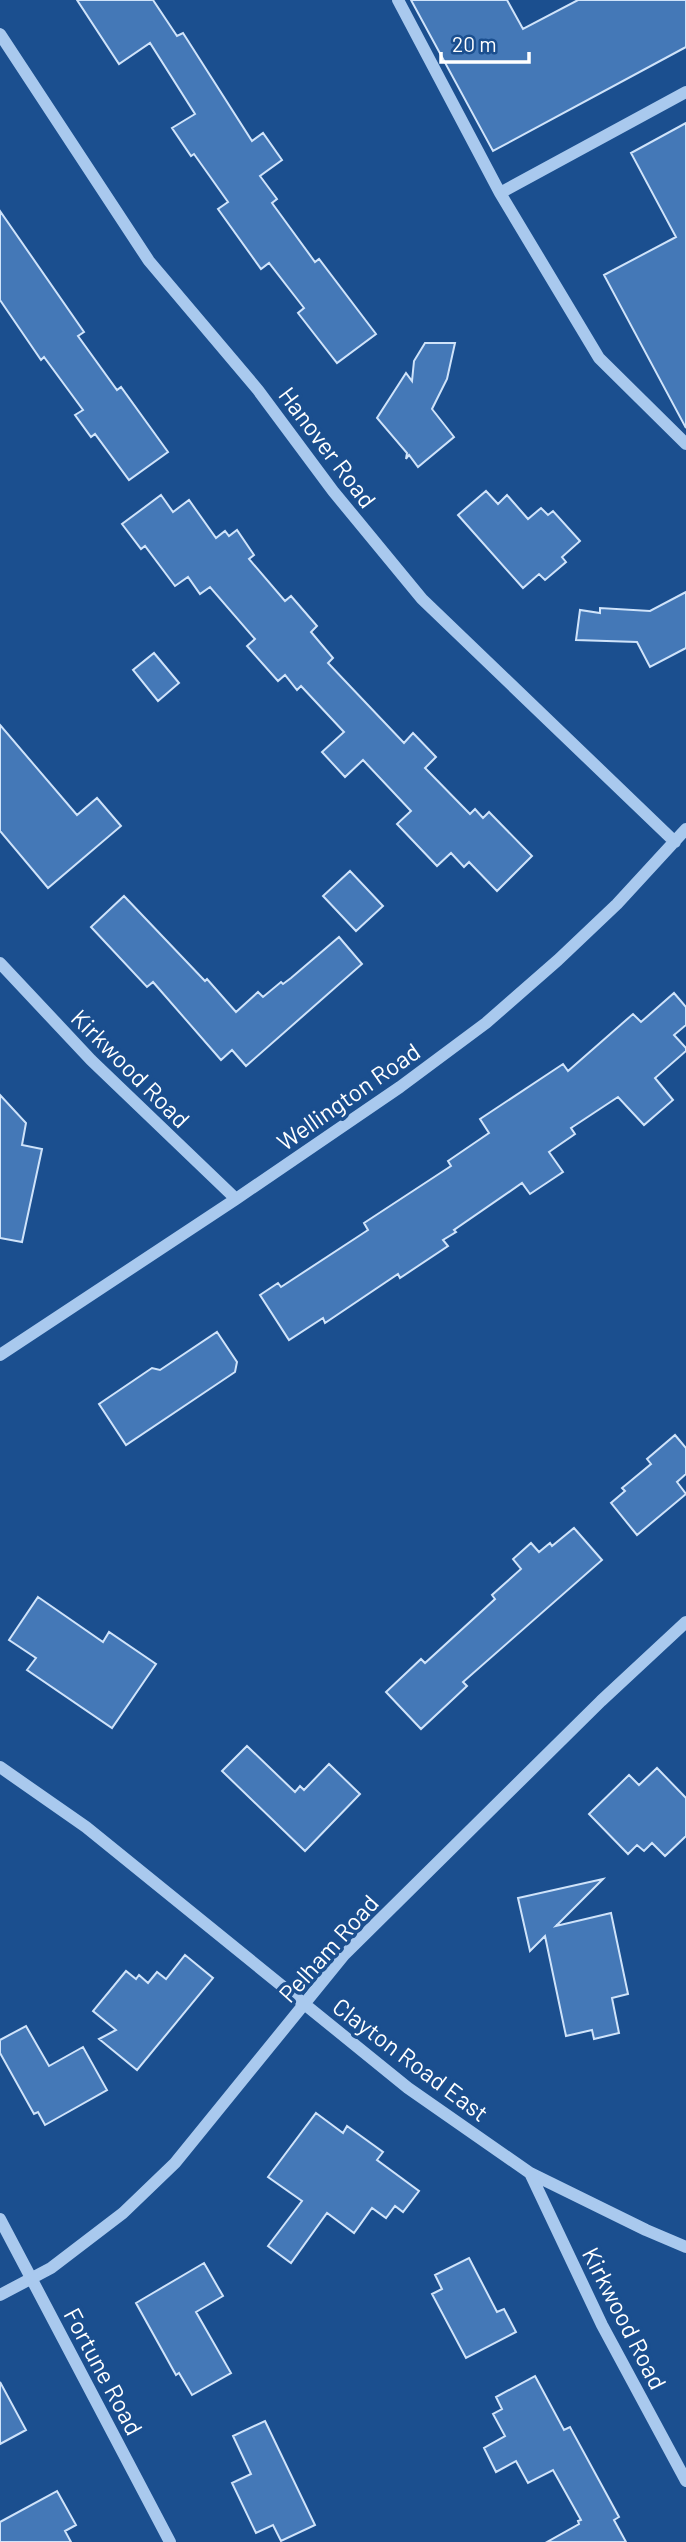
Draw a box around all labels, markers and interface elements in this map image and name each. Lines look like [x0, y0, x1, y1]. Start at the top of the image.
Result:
scale bar [441, 21, 528, 65]
text: 20 m [452, 31, 497, 56]
street label: Hanover Road [273, 381, 383, 513]
street label: Kirkwood Road [66, 1003, 196, 1133]
street label: Wellington Road [271, 1036, 425, 1156]
street label: Pelham Road [272, 1888, 384, 2008]
street label: Clayton Road East [327, 1991, 495, 2127]
street label: Kirkwood Road [577, 2242, 673, 2394]
street label: Fortune Road [58, 2302, 150, 2440]

